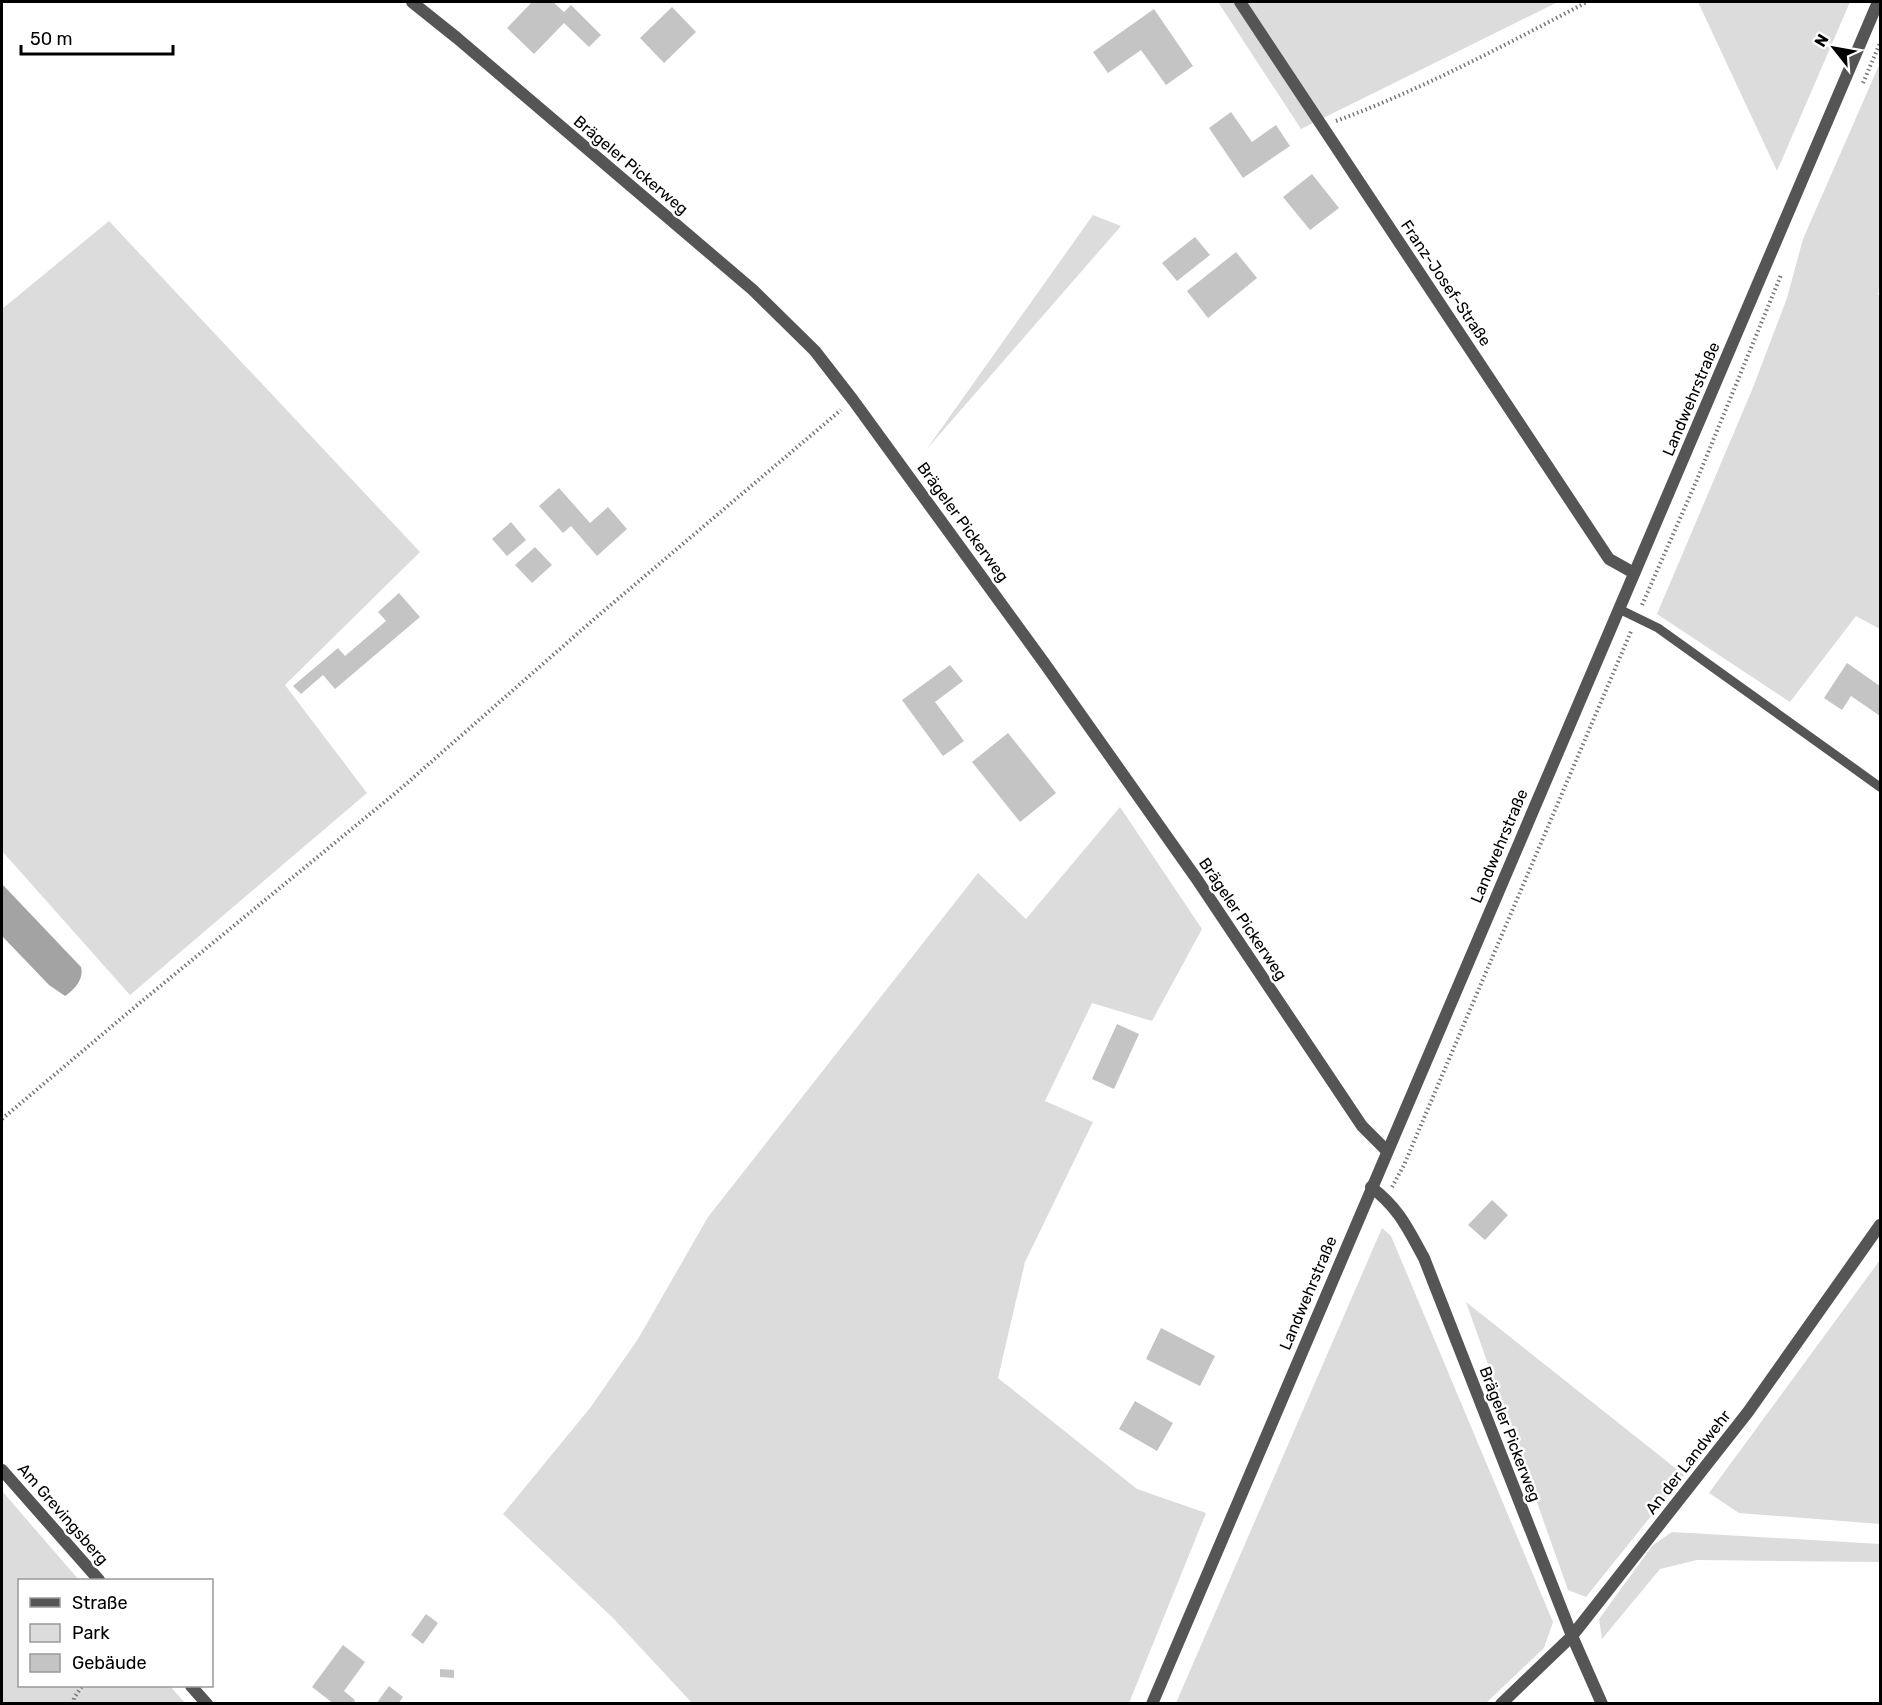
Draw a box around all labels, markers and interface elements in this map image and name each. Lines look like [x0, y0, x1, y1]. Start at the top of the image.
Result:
scale bar [21, 18, 172, 56]
north arrow [1804, 18, 1864, 78]
text: 50 m [30, 28, 73, 50]
text: N [1810, 31, 1833, 50]
street label: Brägeler Pickerweg [570, 112, 692, 218]
street label: Franz-Josef-Straße [1397, 216, 1495, 350]
street label: Landwehrstraße [1658, 339, 1724, 459]
street label: Brägeler Pickerweg [913, 458, 1013, 586]
street label: Landwehrstraße [1466, 786, 1532, 906]
street label: Brägeler Pickerweg [1195, 854, 1291, 984]
street label: Landwehrstraße [1275, 1233, 1341, 1353]
street label: Brägeler Pickerweg [1475, 1364, 1545, 1504]
street label: An der Landwehr [1641, 1406, 1735, 1518]
street label: Am Grevingsberg [14, 1459, 112, 1569]
legend [18, 1579, 213, 1687]
text: Straße [72, 1592, 128, 1614]
text: Park [72, 1622, 110, 1644]
text: Gebäude [72, 1652, 147, 1674]

